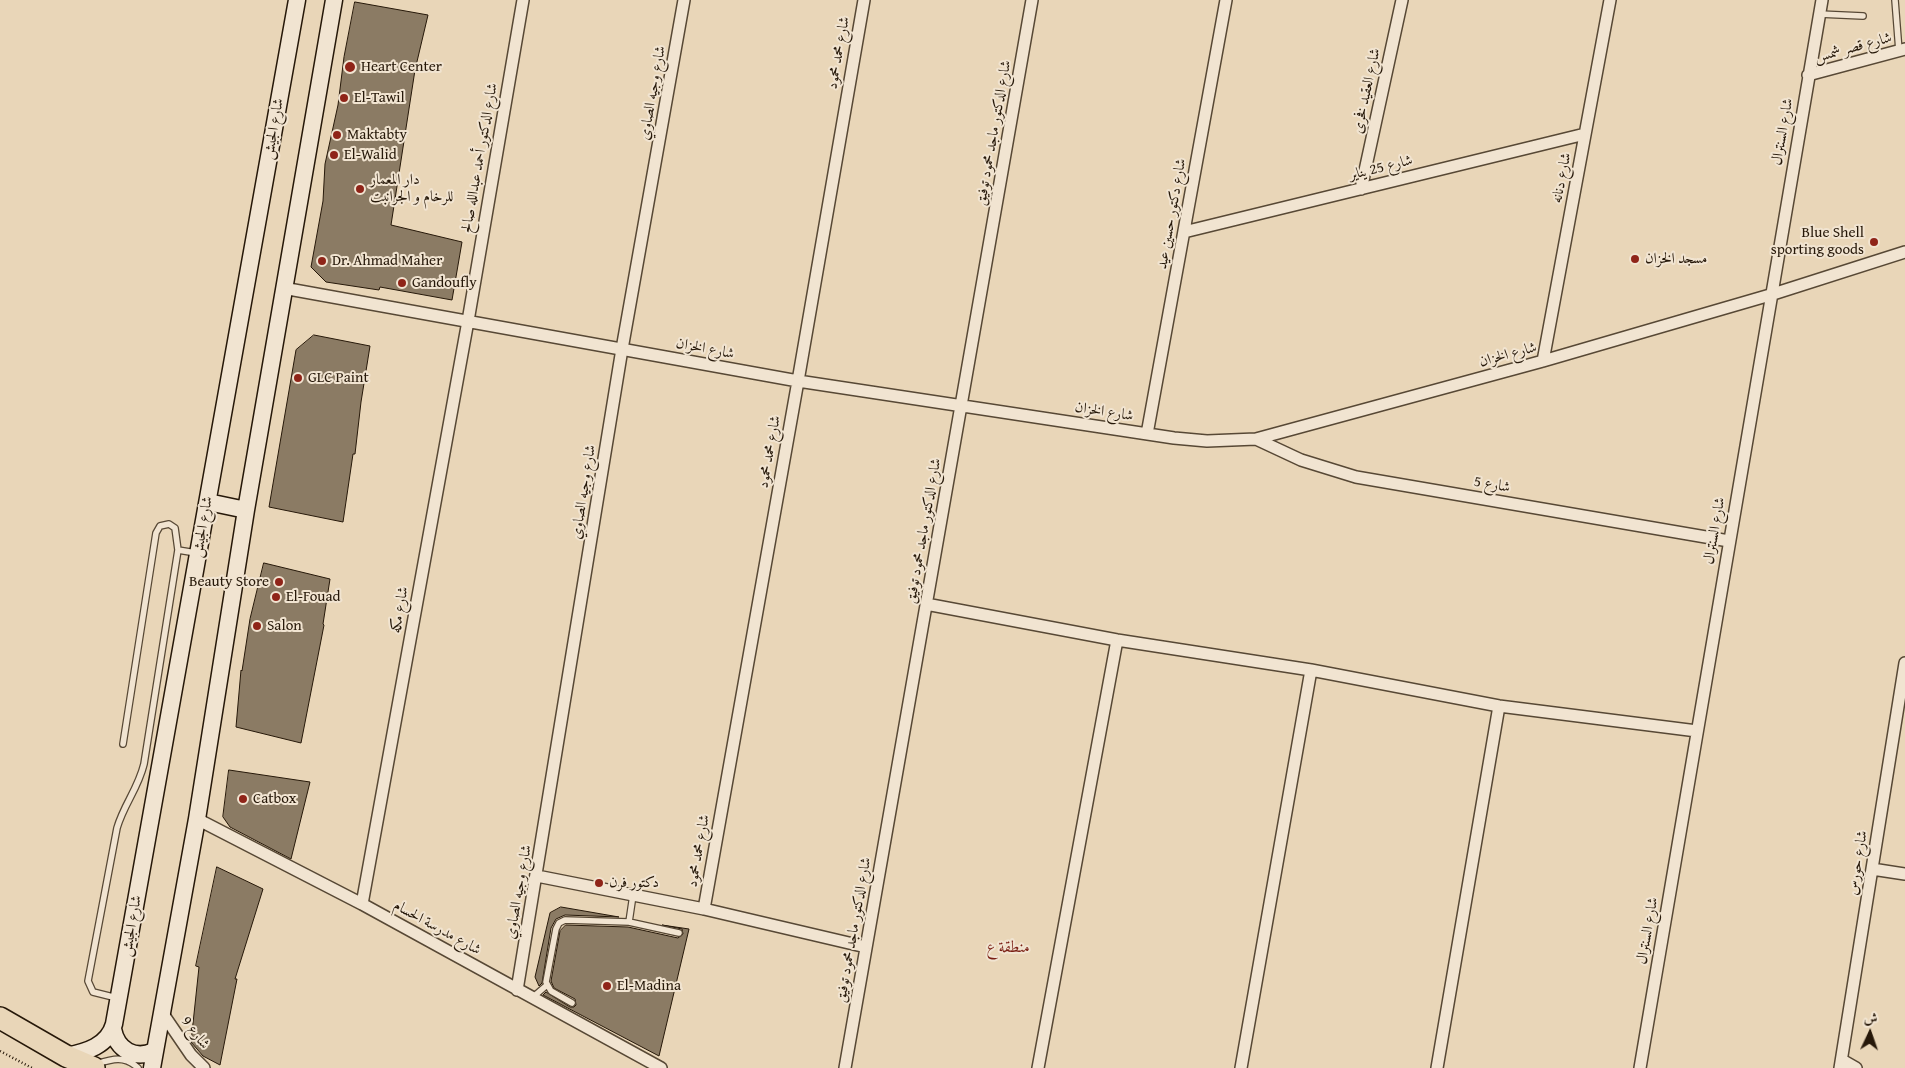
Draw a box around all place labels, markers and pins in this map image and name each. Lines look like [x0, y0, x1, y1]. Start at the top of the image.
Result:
place label: Heart Center [361, 58, 442, 76]
marker: Heart Center [343, 60, 357, 74]
place label: El-Tawil [354, 89, 405, 107]
marker: El-Tawil [338, 92, 350, 104]
place label: Maktabty [347, 126, 407, 144]
marker: Maktabty [331, 129, 343, 141]
place label: El-Walid [344, 146, 397, 164]
marker: El-Walid [328, 149, 340, 161]
place label: دار المعمار للرخام و الجرانبت [370, 171, 453, 206]
marker: دار المعمار للرخام و الجرانبت [354, 183, 366, 195]
place label: Blue Shell sporting goods [1771, 224, 1864, 259]
marker: Blue Shell sporting goods [1868, 236, 1880, 248]
place label: مسجد الخزان [1645, 250, 1707, 268]
place label: Dr. Ahmad Maher [332, 252, 442, 270]
marker: مسجد الخزان [1629, 253, 1641, 265]
marker: Dr. Ahmad Maher [316, 255, 328, 267]
place label: Gandoufly [412, 274, 477, 292]
marker: Gandoufly [396, 277, 408, 289]
place label: GLC Paint [308, 369, 369, 387]
marker: GLC Paint [292, 372, 304, 384]
place label: Beauty Store [189, 573, 269, 591]
marker: Beauty Store [273, 576, 285, 588]
place label: El-Fouad [286, 588, 341, 606]
marker: El-Fouad [270, 591, 282, 603]
place label: Salon [267, 617, 302, 635]
marker: Salon [251, 620, 263, 632]
place label: Catbox [253, 790, 296, 808]
marker: Catbox [237, 793, 249, 805]
place label: دكتور فرن [609, 874, 659, 892]
marker: دكتور فرن [593, 877, 605, 889]
place label: El-Madina [617, 977, 681, 995]
marker: El-Madina [601, 980, 613, 992]

